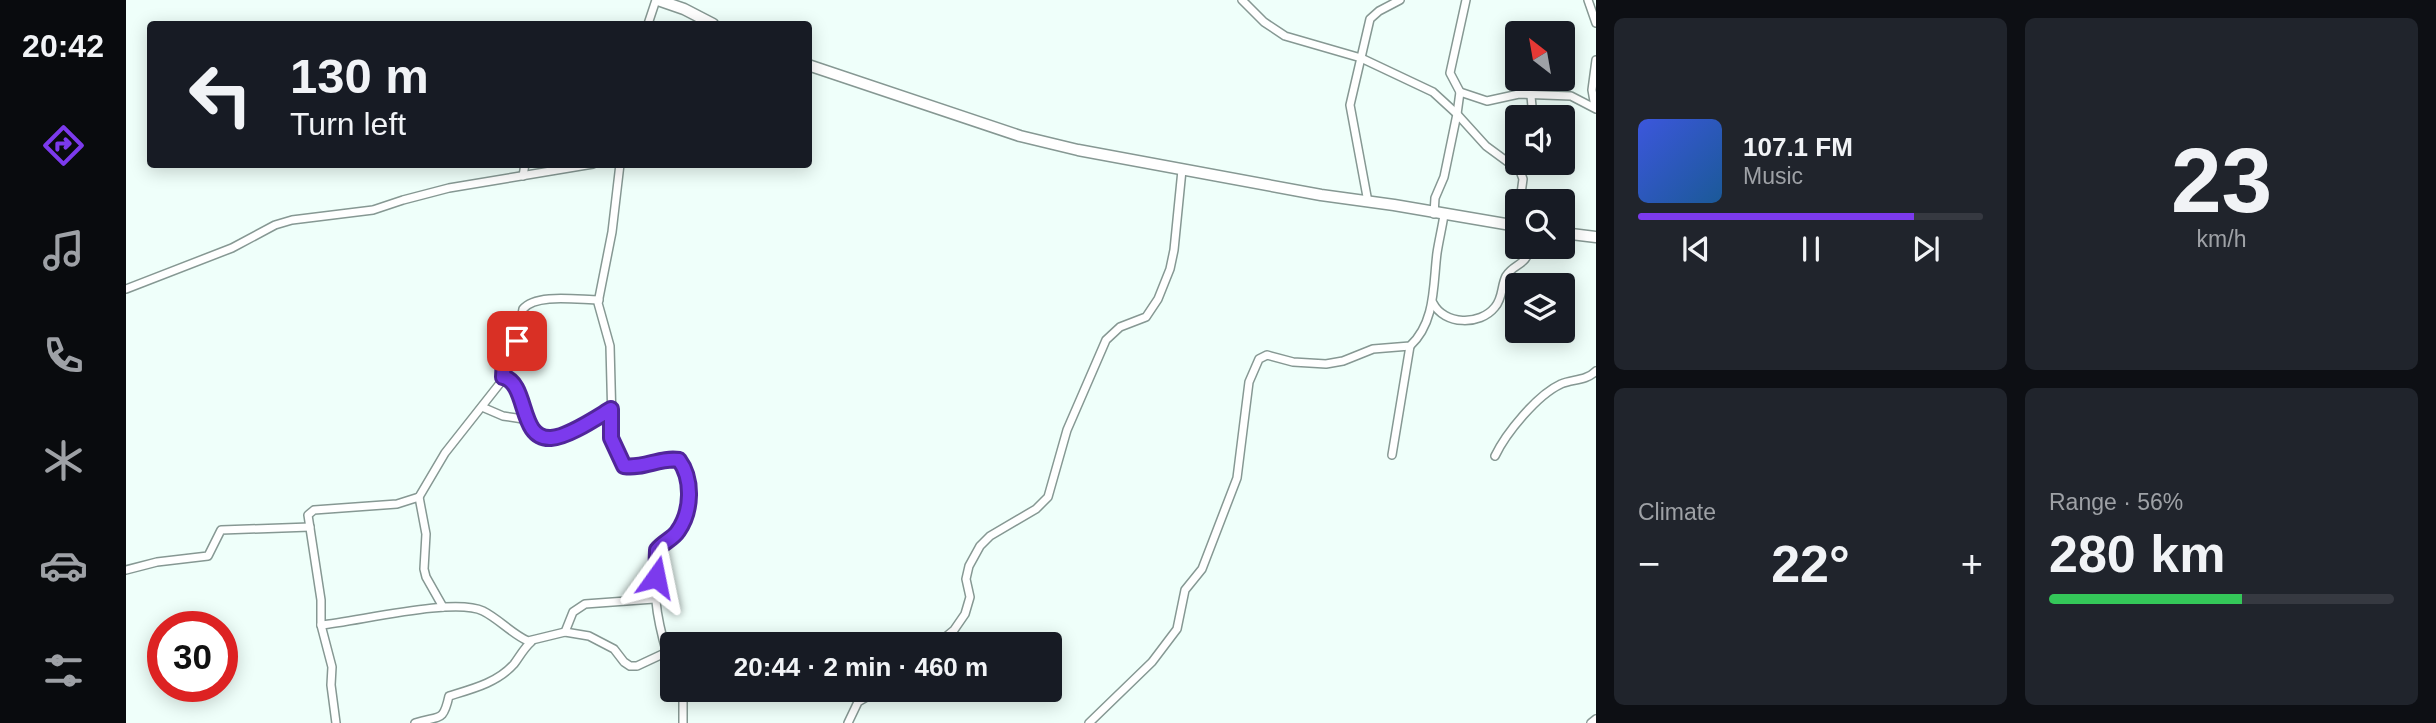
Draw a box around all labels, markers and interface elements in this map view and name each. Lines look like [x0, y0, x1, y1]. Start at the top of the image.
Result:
north arrow [1505, 21, 1575, 91]
map controls [1505, 21, 1575, 343]
text: 20:42 [22, 28, 104, 64]
icon: left [175, 49, 266, 140]
text: 130 m [290, 49, 429, 103]
button: sound [1505, 105, 1575, 175]
text: Turn left [290, 106, 406, 142]
icon: directions [39, 121, 88, 170]
text: 23 [2171, 130, 2272, 231]
text: 107.1 FM [1743, 132, 1853, 162]
text: Music [1743, 163, 1803, 189]
button: search [1505, 189, 1575, 259]
icon: music [39, 226, 88, 275]
text: km/h [2197, 226, 2246, 252]
icon: previous [1677, 230, 1715, 268]
icon: pause [1792, 230, 1830, 268]
icon: next [1907, 230, 1945, 268]
button: layers [1505, 273, 1575, 343]
pin [487, 311, 547, 371]
icon: arrive [498, 322, 536, 360]
icon: phone [39, 331, 88, 380]
icon: climate [39, 436, 88, 485]
text: Range · 56% [2049, 489, 2183, 515]
text: Climate [1638, 499, 1716, 525]
text: 280 km [2049, 525, 2225, 583]
text: 22° [1771, 535, 1850, 593]
position arrow [619, 540, 693, 614]
icon: car [39, 541, 88, 590]
text: − [1638, 543, 1660, 585]
text: + [1961, 543, 1983, 585]
speed limit sign: 30 [147, 611, 238, 702]
icon: filters [39, 646, 88, 695]
text: 20:44 · 2 min · 460 m [734, 652, 988, 682]

